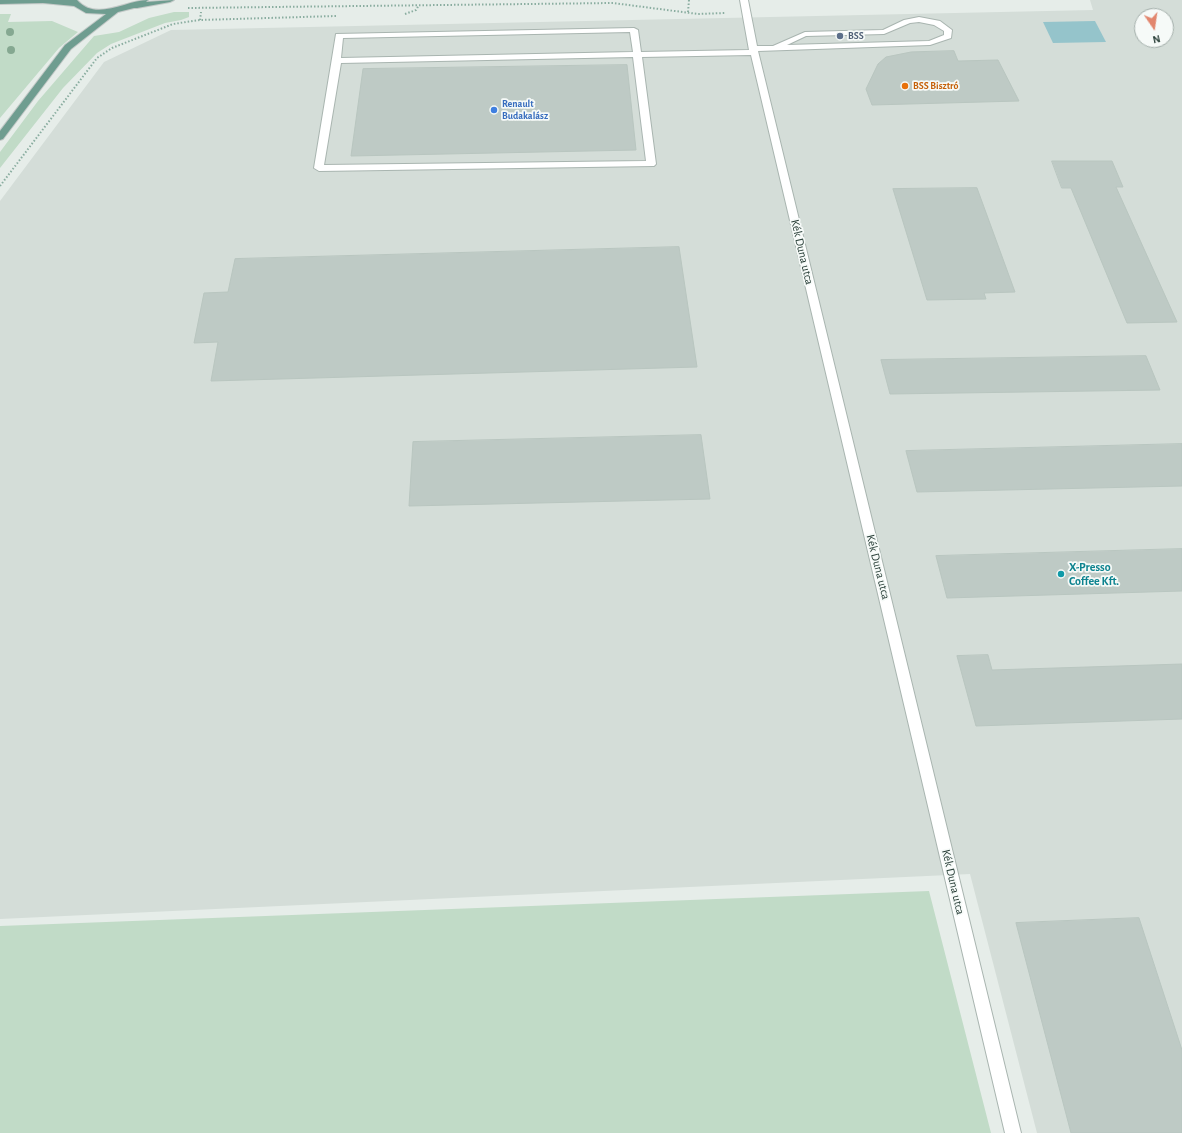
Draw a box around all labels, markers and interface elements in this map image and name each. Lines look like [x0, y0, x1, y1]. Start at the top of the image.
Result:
north arrow [1134, 8, 1174, 48]
place label: BSS [848, 30, 864, 42]
marker: BSS [835, 31, 845, 41]
text: N [1152, 33, 1162, 45]
place label: BSS Bisztró [913, 80, 959, 92]
marker: BSS Bisztró [900, 81, 910, 91]
place label: Renault Budakalász [502, 98, 548, 122]
marker: Renault Budakalász [489, 105, 499, 115]
street label: Kék Duna utca [787, 218, 817, 286]
street label: Kék Duna utca [863, 533, 893, 601]
place label: X-Presso Coffee Kft. [1069, 560, 1119, 588]
marker: X-Presso Coffee Kft. [1056, 569, 1066, 579]
street label: Kék Duna utca [938, 848, 968, 916]

